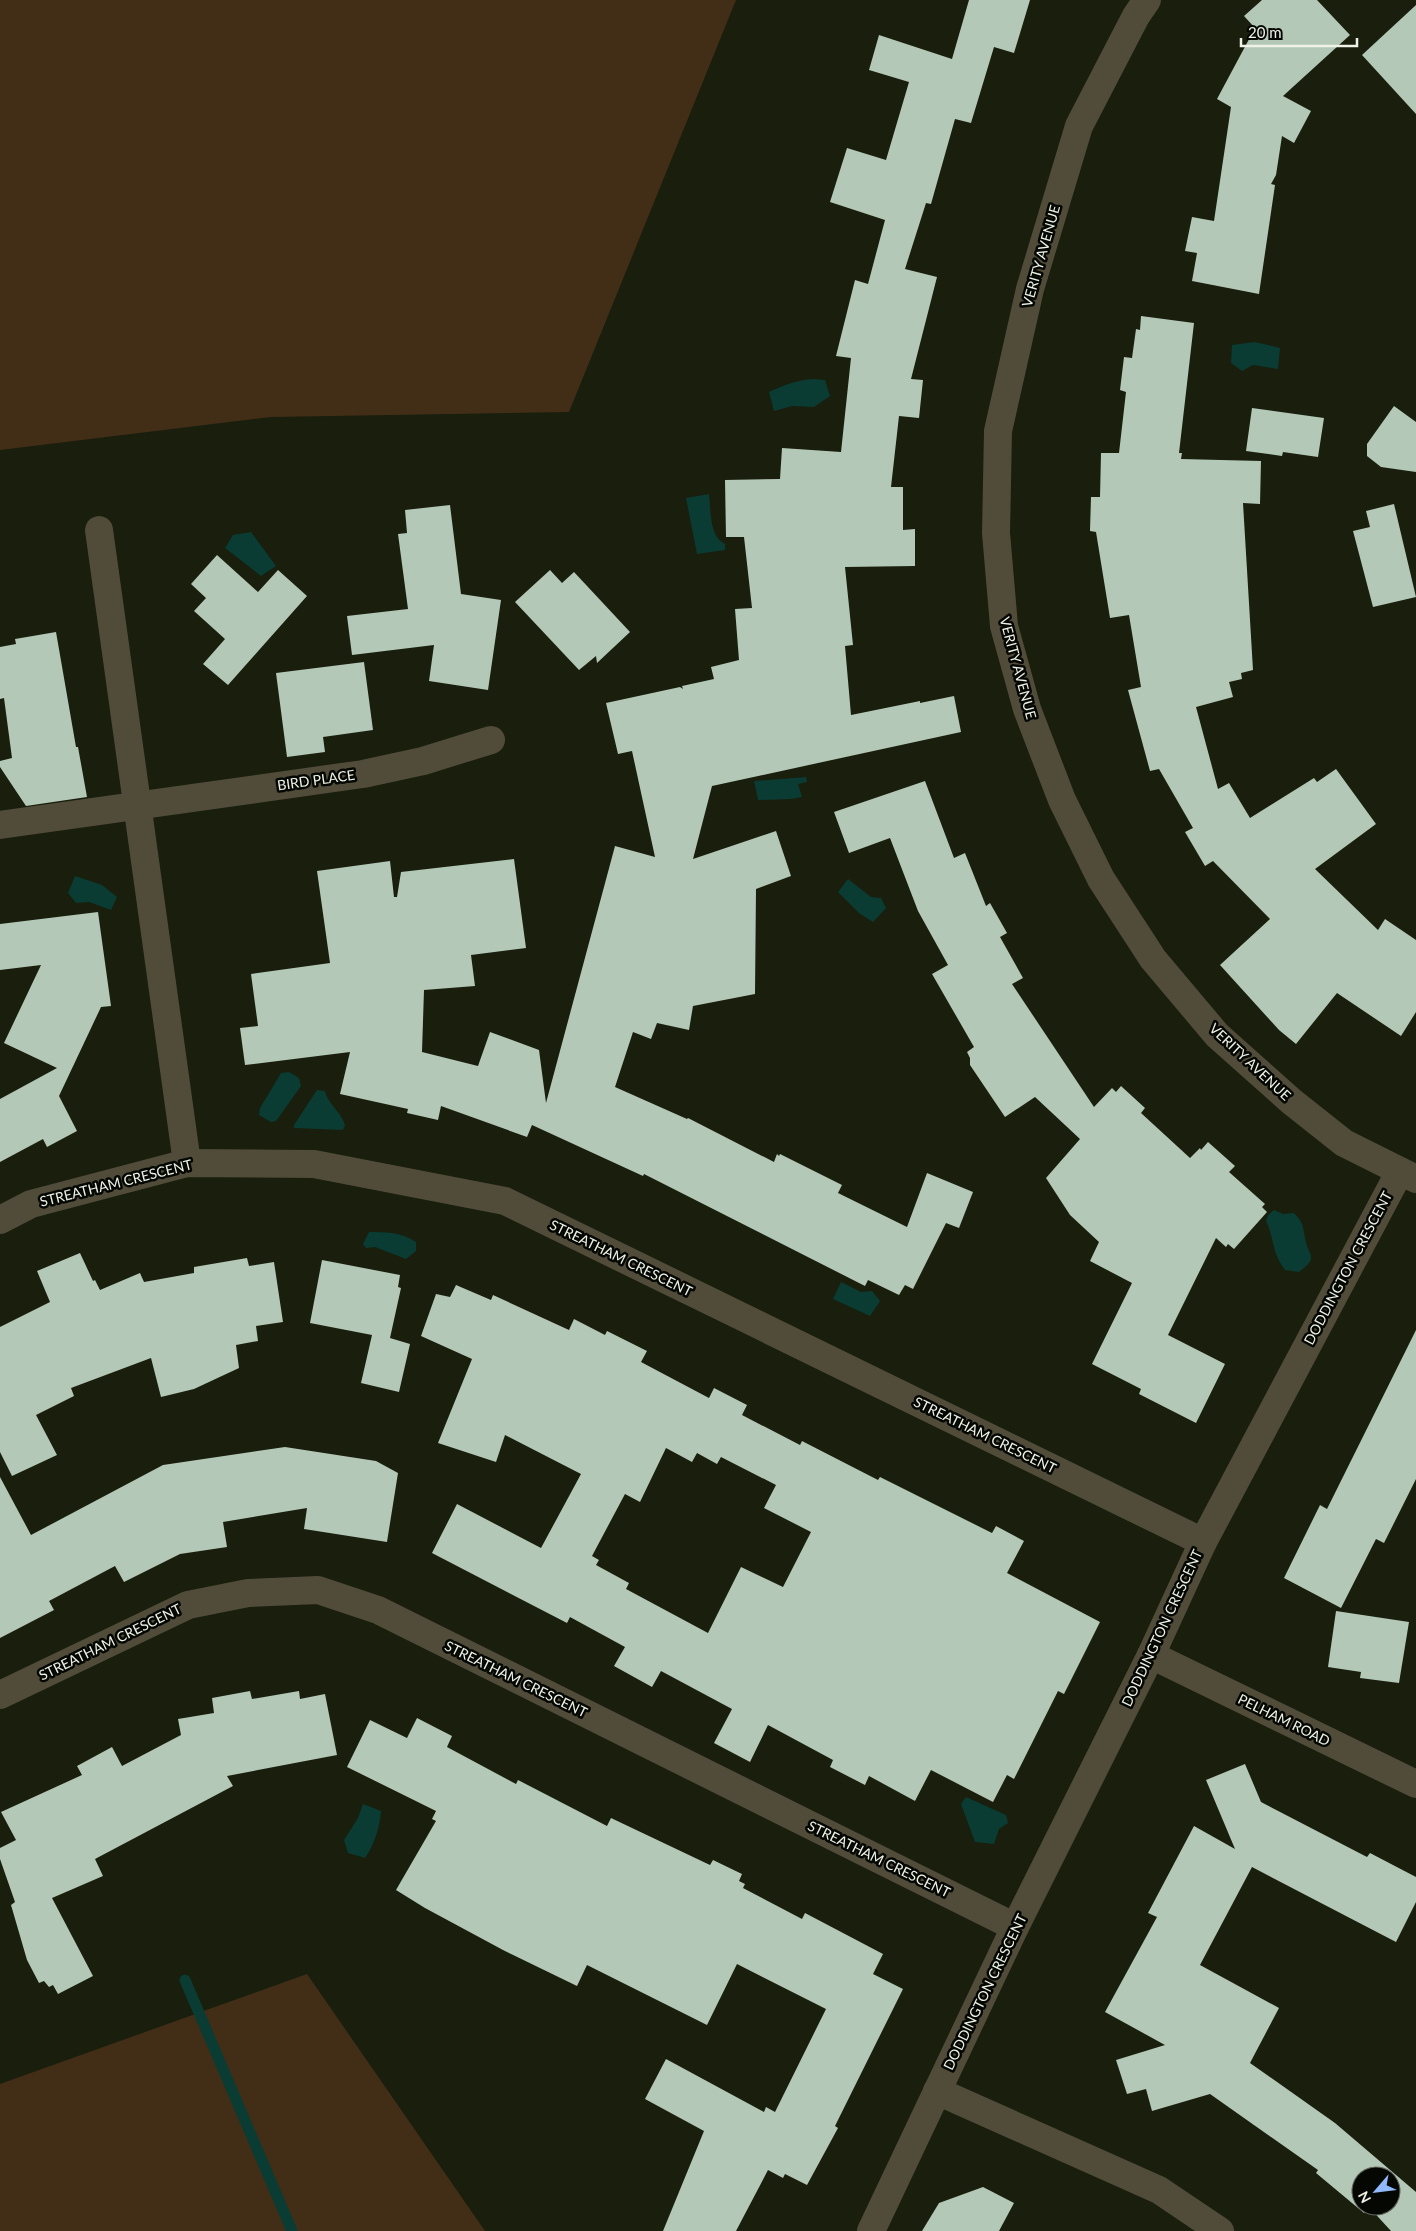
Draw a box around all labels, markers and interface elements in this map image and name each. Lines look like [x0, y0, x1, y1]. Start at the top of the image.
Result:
scale bar [1241, 15, 1357, 47]
text: 20 m [1248, 23, 1282, 41]
street label: VERITY AVENUE [1018, 203, 1063, 309]
street label: VERITY AVENUE [997, 615, 1040, 721]
street label: BIRD PLACE [276, 766, 356, 793]
street label: VERITY AVENUE [1206, 1020, 1295, 1104]
street label: STREATHAM CRESCENT [38, 1155, 195, 1210]
street label: DODDINGTON CRESCENT [1300, 1187, 1396, 1347]
street label: STREATHAM CRESCENT [547, 1216, 696, 1300]
street label: STREATHAM CRESCENT [911, 1393, 1060, 1477]
street label: DODDINGTON CRESCENT [1118, 1546, 1206, 1709]
street label: STREATHAM CRESCENT [36, 1599, 184, 1683]
street label: STREATHAM CRESCENT [442, 1637, 591, 1721]
street label: PELHAM ROAD [1235, 1690, 1333, 1749]
street label: STREATHAM CRESCENT [805, 1817, 954, 1901]
street label: DODDINGTON CRESCENT [939, 1910, 1030, 2073]
north arrow [1351, 2166, 1401, 2216]
text: N [1354, 2189, 1374, 2206]

